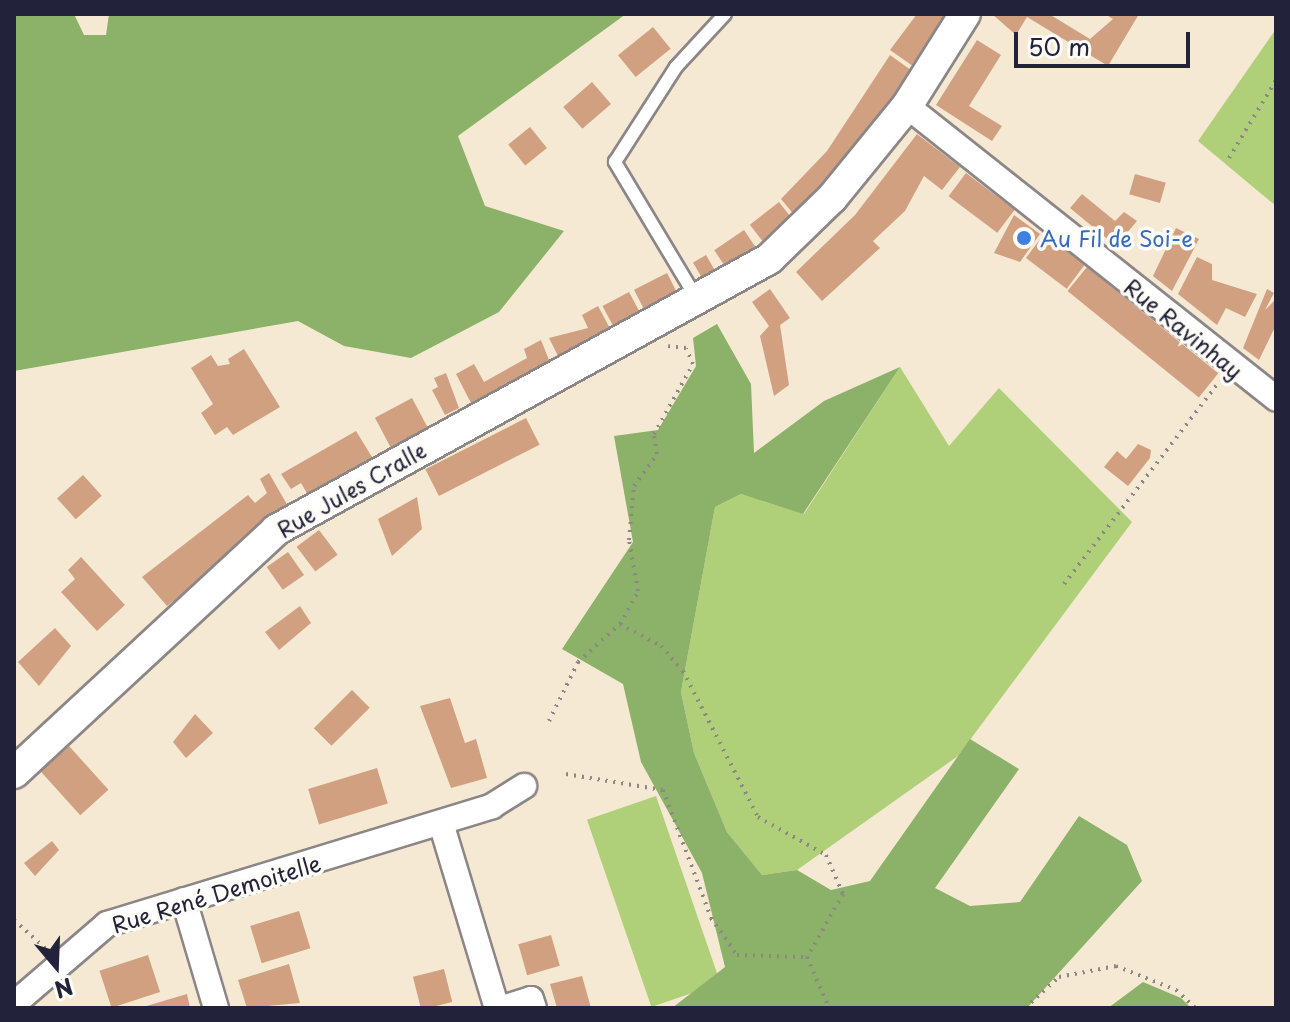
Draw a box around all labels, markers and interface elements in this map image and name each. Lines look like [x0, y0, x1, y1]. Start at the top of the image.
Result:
scale bar [1018, 16, 1194, 66]
text: 50 m [1028, 28, 1090, 64]
place label: Au Fil de Soi-e [1040, 225, 1194, 251]
marker: Au Fil de Soi-e [1015, 229, 1033, 247]
street label: Rue Ravinhay [1119, 272, 1249, 384]
street label: Rue Jules Cralle [270, 435, 432, 543]
street label: Rue René Demoitelle [107, 848, 325, 938]
north arrow [16, 926, 96, 1006]
text: N [50, 971, 78, 1008]

